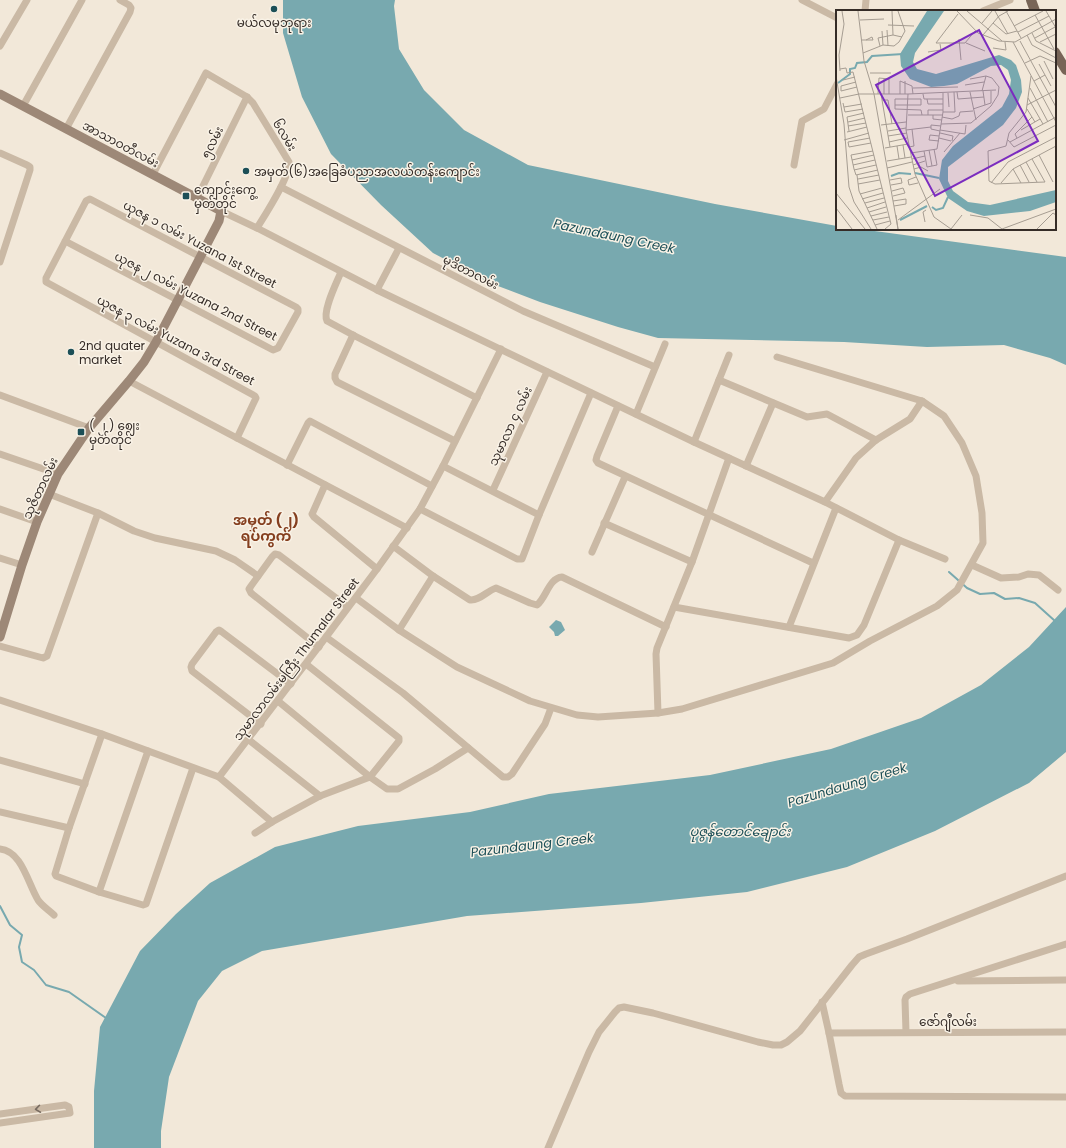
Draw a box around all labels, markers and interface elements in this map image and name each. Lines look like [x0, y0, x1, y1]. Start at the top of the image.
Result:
marker: မယ်လမုဘုရား [269, 4, 279, 14]
inset map [836, 10, 1056, 230]
place label: မယ်လမုဘုရား [237, 14, 311, 33]
street label: ၆လမ်း [269, 116, 301, 154]
street label: အာသာဝတီလမ်း [80, 117, 162, 171]
street label: ၅လမ်း [197, 123, 229, 162]
place label: အမှတ်(၆)အခြေခံပညာအလယ်တန်းကျောင်း [254, 163, 480, 182]
marker: အမှတ်(၆)အခြေခံပညာအလယ်တန်းကျောင်း [241, 166, 251, 176]
place label: ကျောင်းကွေ့ မှတ်တိုင် [194, 181, 258, 214]
marker: ကျောင်းကွေ့ မှတ်တိုင် [181, 191, 191, 201]
street label: ယုဇန ၁ လမ်း Yuzana 1st Street [119, 196, 280, 294]
water label: Pazundaung Creek [552, 214, 678, 258]
street label: ယုဇန ၂ လမ်း Yuzana 2nd Street [111, 247, 280, 346]
street label: မုဒိတာလမ်း [439, 251, 502, 295]
street label: ယုဇန ၃ လမ်း Yuzana 3rd Street [93, 291, 258, 391]
place label: 2nd quater market [79, 337, 146, 368]
marker: 2nd quater market [66, 347, 76, 357]
street label: သုမာလာ ၄ လမ်း [484, 384, 538, 469]
place label: ( ၂ ) ဈေး မှတ်တိုင် [89, 417, 140, 450]
marker: ( ၂ ) ဈေး မှတ်တိုင် [76, 427, 86, 437]
street label: သုဇိတာလမ်း [18, 454, 64, 523]
district label: အမှတ် (၂) ရပ်ကွက် [233, 510, 299, 548]
street label: သုမာလာလမ်းမကြီး Thumalar Street [229, 574, 364, 745]
water label: Pazundaung Creek [785, 757, 910, 812]
water label: ပုဇွန်တောင်ချောင်း [689, 822, 792, 843]
water label: Pazundaung Creek [470, 828, 596, 862]
street label: ဇော်ဂျီလမ်း [919, 1013, 977, 1032]
one-way arrow [35, 1104, 41, 1113]

